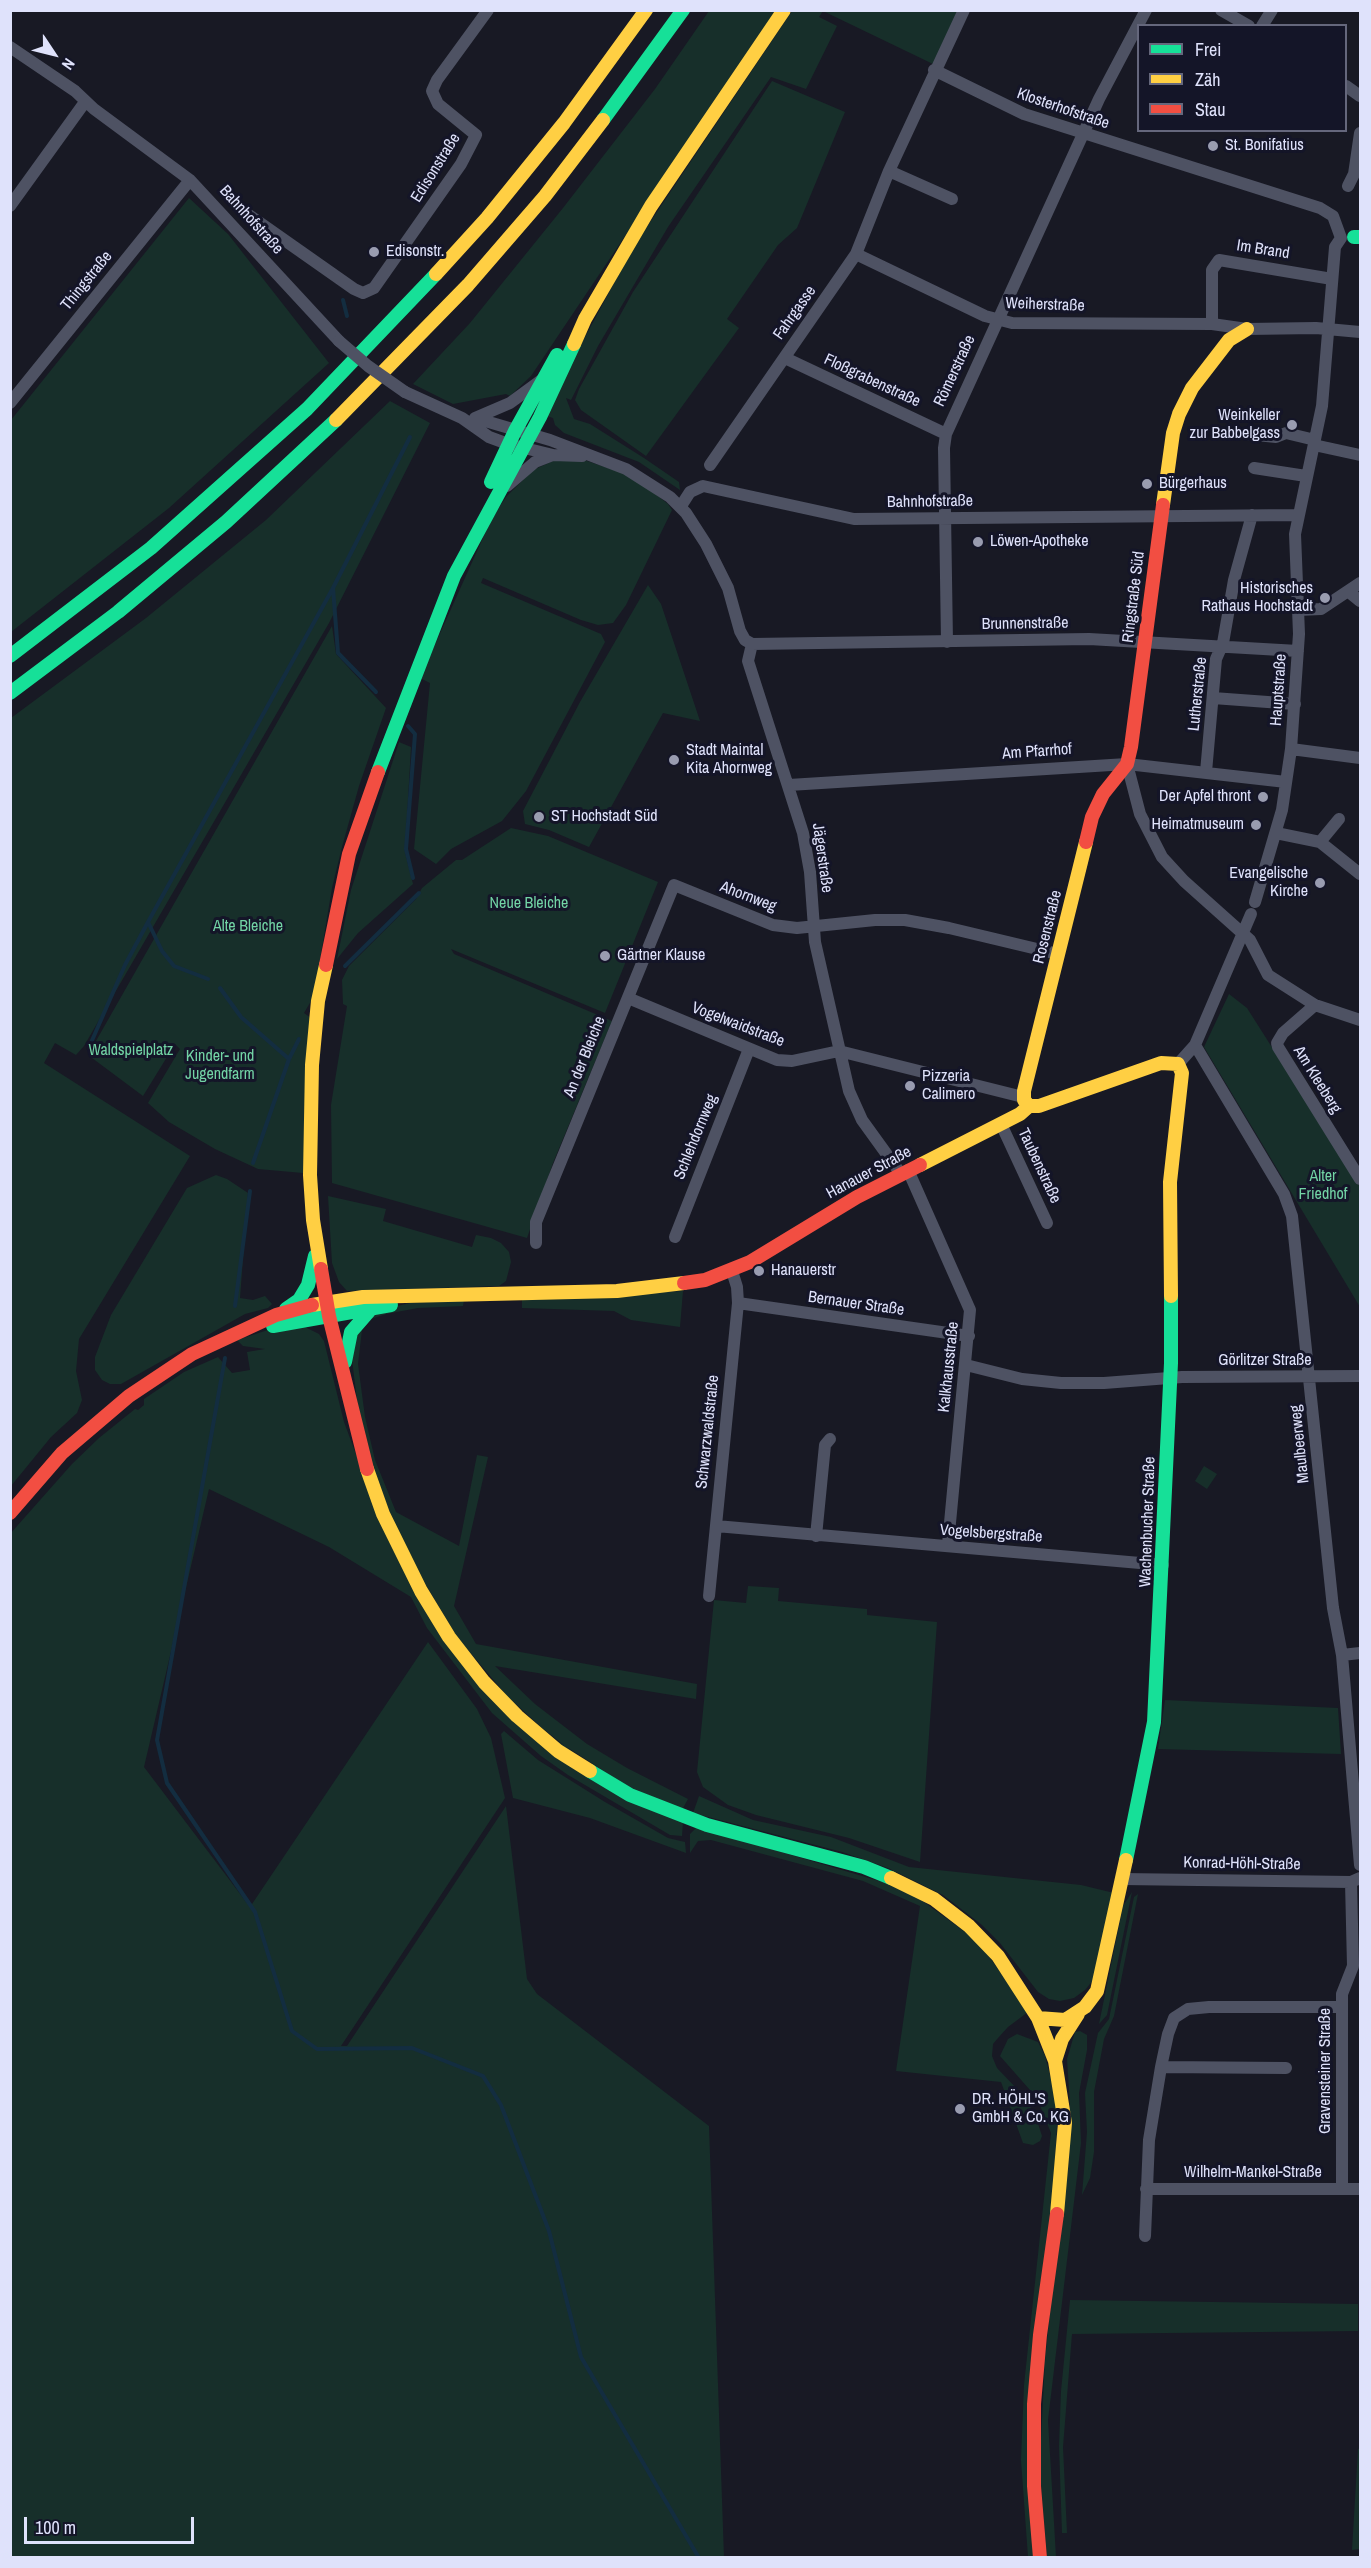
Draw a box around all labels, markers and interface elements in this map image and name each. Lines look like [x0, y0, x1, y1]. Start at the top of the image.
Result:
north arrow [24, 24, 84, 84]
legend [1137, 24, 1347, 132]
text: Frei [1195, 37, 1221, 62]
text: N [57, 54, 80, 75]
text: Zäh [1195, 67, 1220, 92]
street label: Klosterhofstraße [1014, 84, 1112, 134]
text: Stau [1195, 97, 1225, 122]
street label: Edisonstraße [407, 130, 465, 206]
place label: St. Bonifatius [1225, 136, 1304, 156]
marker: St. Bonifatius [1206, 139, 1220, 153]
street label: Bahnhofstraße [215, 182, 287, 258]
street label: Im Brand [1235, 236, 1291, 264]
place label: Edisonstr. [386, 242, 444, 262]
marker: Edisonstr. [367, 245, 381, 259]
street label: Thingstraße [57, 247, 117, 315]
street label: Fahrgasse [770, 282, 820, 344]
street label: Weiherstraße [1005, 294, 1085, 316]
street label: Römerstraße [930, 332, 980, 410]
street label: Floßgrabenstraße [821, 350, 923, 412]
place label: Weinkeller zur Babbelgass [1190, 406, 1280, 444]
marker: Weinkeller zur Babbelgass [1285, 418, 1299, 432]
place label: Bürgerhaus [1159, 474, 1227, 494]
marker: Bürgerhaus [1140, 477, 1154, 491]
street label: Bahnhofstraße [887, 492, 973, 512]
place label: Löwen-Apotheke [990, 532, 1088, 552]
marker: Löwen-Apotheke [971, 535, 985, 549]
street label: Ringstraße Süd [1119, 550, 1149, 644]
place label: Historisches Rathaus Hochstadt [1201, 579, 1313, 617]
marker: Historisches Rathaus Hochstadt [1318, 591, 1332, 605]
street label: Brunnenstraße [981, 614, 1069, 634]
street label: Hauptstraße [1267, 653, 1291, 727]
street label: Lutherstraße [1185, 656, 1211, 732]
street label: Am Pfarrhof [1001, 740, 1073, 764]
place label: Stadt Maintal Kita Ahornweg [686, 741, 772, 779]
marker: Stadt Maintal Kita Ahornweg [667, 753, 681, 767]
place label: Der Apfel thront [1159, 787, 1251, 807]
marker: Der Apfel thront [1256, 790, 1270, 804]
place label: ST Hochstadt Süd [551, 807, 657, 827]
marker: ST Hochstadt Süd [532, 810, 546, 824]
place label: Heimatmuseum [1151, 815, 1244, 835]
marker: Heimatmuseum [1249, 818, 1263, 832]
street label: Jägerstraße [808, 822, 836, 894]
place label: Evangelische Kirche [1229, 864, 1308, 902]
marker: Evangelische Kirche [1313, 876, 1327, 890]
street label: Ahornweg [717, 877, 779, 917]
street label: Rosenstraße [1030, 888, 1066, 966]
park label: Neue Bleiche [490, 894, 568, 914]
park label: Alte Bleiche [213, 917, 283, 937]
place label: Gärtner Klause [617, 946, 705, 966]
marker: Gärtner Klause [598, 949, 612, 963]
street label: Vogelwaidstraße [689, 999, 787, 1051]
street label: An der Bleiche [560, 1014, 610, 1100]
park label: Waldspielplatz [89, 1041, 173, 1061]
street label: Am Kleeberg [1289, 1043, 1345, 1117]
park label: Kinder- und Jugendfarm [185, 1047, 255, 1085]
place label: Pizzeria Calimero [922, 1067, 975, 1105]
marker: Pizzeria Calimero [903, 1079, 917, 1093]
street label: Schlehdornweg [670, 1091, 722, 1183]
street label: Taubenstraße [1013, 1125, 1065, 1207]
street label: Hanauer Straße [823, 1143, 915, 1203]
park label: Alter Friedhof [1299, 1167, 1347, 1205]
place label: Hanauerstr [771, 1261, 836, 1281]
marker: Hanauerstr [752, 1264, 766, 1278]
street label: Bernauer Straße [807, 1288, 905, 1320]
street label: Kalkhausstraße [935, 1321, 963, 1413]
street label: Görlitzer Straße [1218, 1351, 1312, 1371]
street label: Schwarzwaldstraße [692, 1374, 724, 1490]
street label: Maulbeerweg [1286, 1404, 1314, 1484]
street label: Wachenbucher Straße [1136, 1456, 1160, 1588]
street label: Vogelsbergstraße [939, 1521, 1043, 1547]
street label: Konrad-Höhl-Straße [1183, 1853, 1301, 1875]
street label: Gravensteiner Straße [1316, 2008, 1336, 2134]
place label: DR. HÖHL'S GmbH & Co. KG [972, 2090, 1069, 2128]
marker: DR. HÖHL'S GmbH & Co. KG [953, 2102, 967, 2116]
street label: Wilhelm-Mankel-Straße [1184, 2163, 1322, 2183]
scale bar [27, 2505, 196, 2543]
text: 100 m [35, 2515, 76, 2540]

